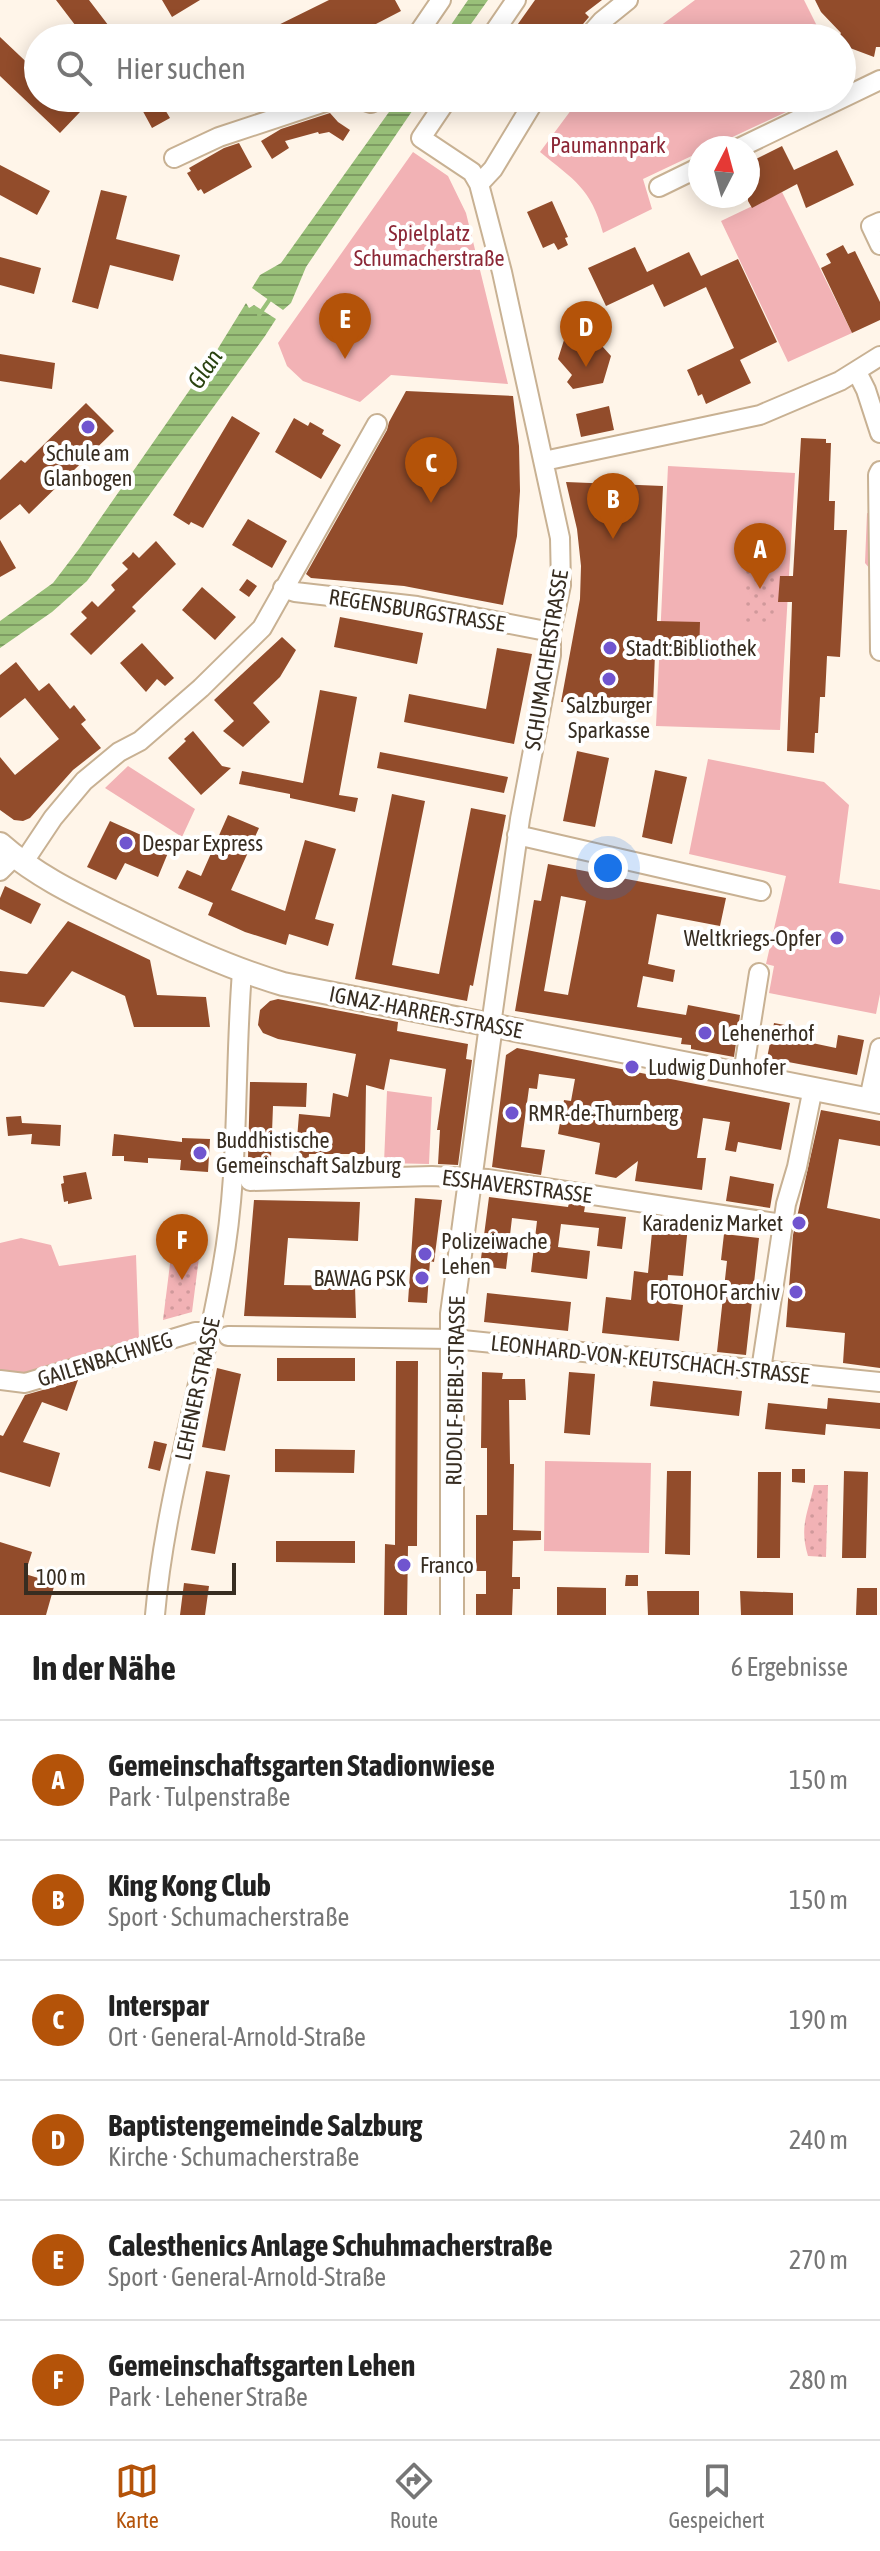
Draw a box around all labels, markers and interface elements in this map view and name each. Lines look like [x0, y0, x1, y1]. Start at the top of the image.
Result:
search box [24, 24, 856, 112]
icon: search [52, 46, 96, 90]
text: Hier suchen [116, 51, 246, 85]
park label: Paumannpark [550, 132, 666, 158]
north arrow [688, 136, 760, 208]
park label: Spielplatz Schumacherstraße [354, 220, 504, 271]
pin: E [319, 293, 371, 359]
pin: D [560, 301, 612, 367]
water label: Glan [182, 344, 228, 393]
marker: Schule am Glanbogen [79, 418, 97, 436]
pin: C [405, 437, 457, 503]
place label: Schule am Glanbogen [44, 440, 132, 491]
pin: B [587, 473, 639, 539]
pin: A [734, 523, 786, 589]
street label: SCHUMACHERSTRASSE [519, 567, 573, 752]
street label: REGENSBURGSTRASSE [327, 583, 508, 637]
place label: Stadt:Bibliothek [626, 635, 757, 661]
marker: Stadt:Bibliothek [601, 639, 619, 657]
marker: Salzburger Sparkasse [600, 670, 618, 688]
place label: Salzburger Sparkasse [566, 692, 652, 743]
place label: Despar Express [142, 830, 263, 856]
marker: Despar Express [117, 834, 135, 852]
your location [588, 848, 628, 888]
place label: Weltkriegs-Opfer [684, 925, 822, 951]
marker: Weltkriegs-Opfer [828, 929, 846, 947]
street label: IGNAZ-HARRER-STRASSE [327, 981, 525, 1044]
place label: Lehenerhof [721, 1020, 814, 1046]
marker: Lehenerhof [696, 1024, 714, 1042]
place label: Ludwig Dunhofer [648, 1054, 786, 1080]
marker: Ludwig Dunhofer [623, 1058, 641, 1076]
place label: RMR-de-Thurnberg [528, 1100, 679, 1126]
marker: RMR-de-Thurnberg [503, 1104, 521, 1122]
place label: Buddhistische Gemeinschaft Salzburg [216, 1127, 402, 1178]
marker: Buddhistische Gemeinschaft Salzburg [191, 1144, 209, 1162]
street label: ESSHAVERSTRASSE [441, 1164, 594, 1208]
place label: Karadeniz Market [642, 1210, 783, 1236]
pin: F [156, 1214, 208, 1280]
marker: Karadeniz Market [790, 1214, 808, 1232]
place label: Polizeiwache Lehen [441, 1228, 547, 1279]
marker: Polizeiwache Lehen [416, 1245, 434, 1263]
place label: BAWAG PSK [313, 1265, 406, 1291]
marker: BAWAG PSK [413, 1269, 431, 1287]
place label: FOTOHOF archiv [649, 1279, 780, 1305]
marker: FOTOHOF archiv [787, 1283, 805, 1301]
street label: RUDOLF-BIEBL-STRASSE [440, 1296, 470, 1486]
street label: LEHENER STRASSE [169, 1315, 225, 1463]
street label: GAILENBACHWEG [34, 1326, 176, 1392]
street label: LEONHARD-VON-KEUTSCHACH-STRASSE [489, 1329, 811, 1389]
place label: Franco [420, 1552, 474, 1578]
marker: Franco [395, 1556, 413, 1574]
scale bar [24, 1559, 236, 1595]
text: 100 m [36, 1564, 86, 1590]
text: In der Nähe [32, 1648, 176, 1687]
text: 6 Ergebnisse [731, 1652, 848, 1682]
text: Gemeinschaftsgarten Stadionwiese [108, 1748, 495, 1782]
text: A [52, 1765, 64, 1795]
text: 150 m [789, 1765, 848, 1795]
text: Park · Tulpenstraße [108, 1782, 290, 1812]
text: King Kong Club [108, 1868, 271, 1902]
text: B [52, 1885, 64, 1915]
text: 150 m [789, 1885, 848, 1915]
text: Sport · Schumacherstraße [108, 1902, 349, 1932]
text: Interspar [108, 1988, 209, 2022]
text: C [52, 2005, 64, 2035]
text: 190 m [789, 2005, 848, 2035]
text: Ort · General-Arnold-Straße [108, 2022, 366, 2052]
text: Baptistengemeinde Salzburg [108, 2108, 422, 2142]
text: D [51, 2125, 65, 2155]
text: 240 m [789, 2125, 848, 2155]
text: Kirche · Schumacherstraße [108, 2142, 359, 2172]
text: Calesthenics Anlage Schuhmacherstraße [108, 2228, 553, 2262]
text: E [52, 2245, 64, 2275]
text: 270 m [789, 2245, 848, 2275]
text: Sport · General-Arnold-Straße [108, 2262, 386, 2292]
text: Gemeinschaftsgarten Lehen [108, 2348, 415, 2382]
text: F [53, 2365, 63, 2395]
text: 280 m [789, 2365, 848, 2395]
text: Park · Lehener Straße [108, 2382, 308, 2412]
tab: Karte [115, 2459, 159, 2533]
tab: Route [390, 2459, 438, 2533]
tab: Gespeichert [668, 2459, 765, 2533]

